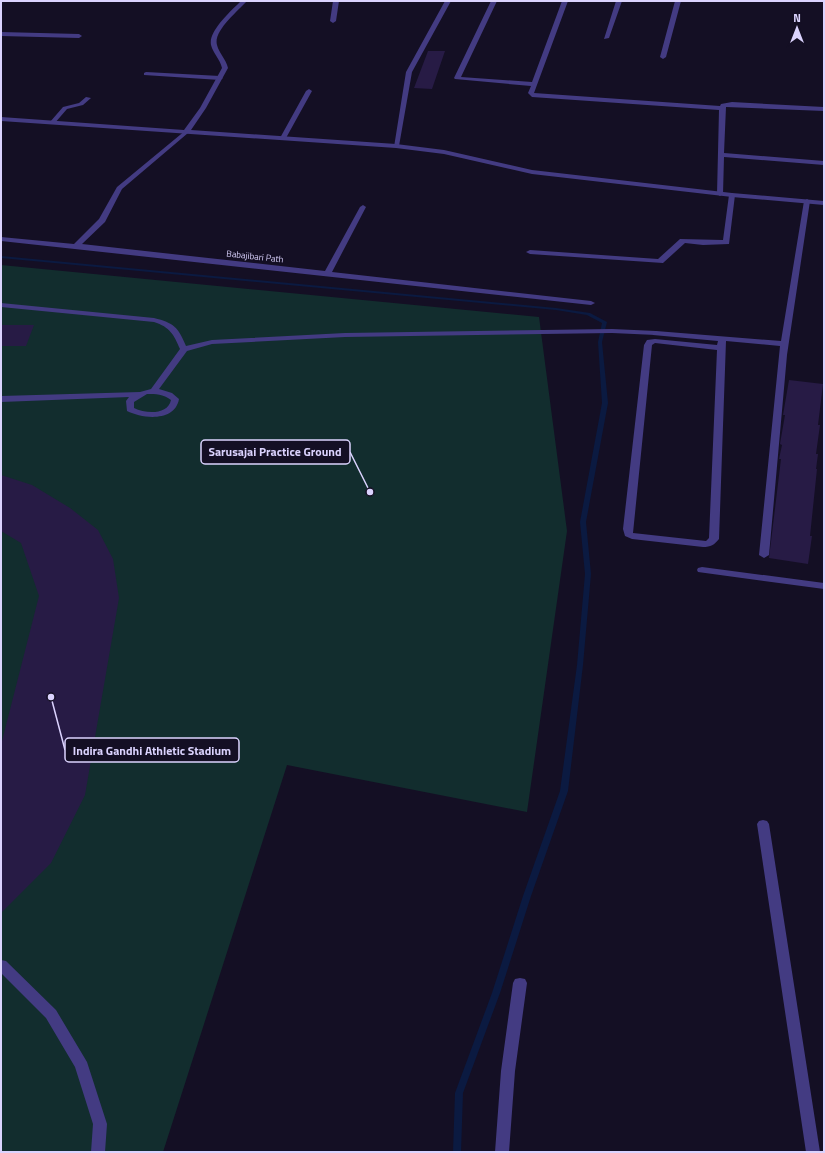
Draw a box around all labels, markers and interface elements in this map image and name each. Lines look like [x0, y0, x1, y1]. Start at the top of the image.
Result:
north arrow [777, 8, 817, 48]
text: N [793, 10, 801, 26]
street label: Babajibari Path [226, 247, 284, 265]
callout: Sarusajai Practice Ground [201, 440, 350, 464]
text: Sarusajai Practice Ground [208, 442, 342, 461]
callout: Indira Gandhi Athletic Stadium [65, 738, 239, 762]
text: Indira Gandhi Athletic Stadium [73, 741, 231, 760]

